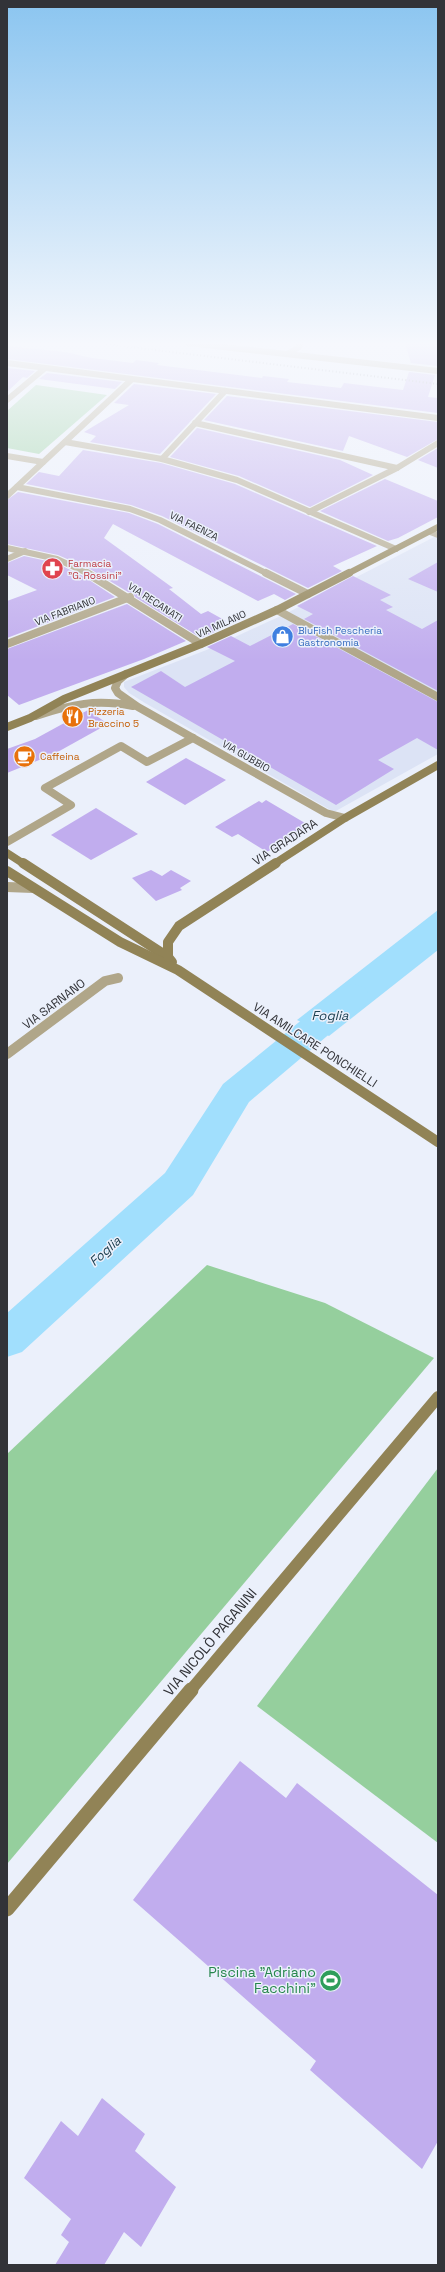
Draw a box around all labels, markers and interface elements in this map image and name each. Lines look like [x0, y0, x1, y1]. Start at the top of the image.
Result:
street label: VIA FAENZA [167, 509, 221, 544]
pharmacy icon: Farmacia "G. Rossini" [39, 556, 65, 582]
place label: Farmacia "G. Rossini" [68, 557, 122, 582]
street label: VIA RECANATI [125, 580, 185, 624]
street label: VIA FABRIANO [33, 593, 97, 628]
street label: VIA MILANO [194, 607, 248, 641]
shop icon: BluFish Pescheria Gastronomia [269, 623, 295, 649]
place label: BluFish Pescheria Gastronomia [298, 624, 382, 649]
restaurant icon: Pizzeria Braccino 5 [59, 704, 85, 730]
place label: Pizzeria Braccino 5 [88, 705, 139, 730]
street label: VIA GUBBIO [220, 737, 272, 775]
cafe icon: Caffeina [12, 743, 38, 769]
place label: Caffeina [40, 750, 80, 763]
street label: VIA GRADARA [249, 815, 321, 869]
street label: VIA SARNANO [19, 975, 89, 1033]
street label: VIA AMILCARE PONCHIELLI [250, 999, 380, 1091]
water label: Foglia [311, 1007, 349, 1024]
water label: Foglia [86, 1232, 125, 1270]
street label: VIA NICOLÒ PAGANINI [160, 1584, 260, 1700]
place label: Piscina "Adriano Facchini" [208, 1963, 316, 1997]
sports icon: Piscina "Adriano Facchini" [318, 1967, 344, 1993]

